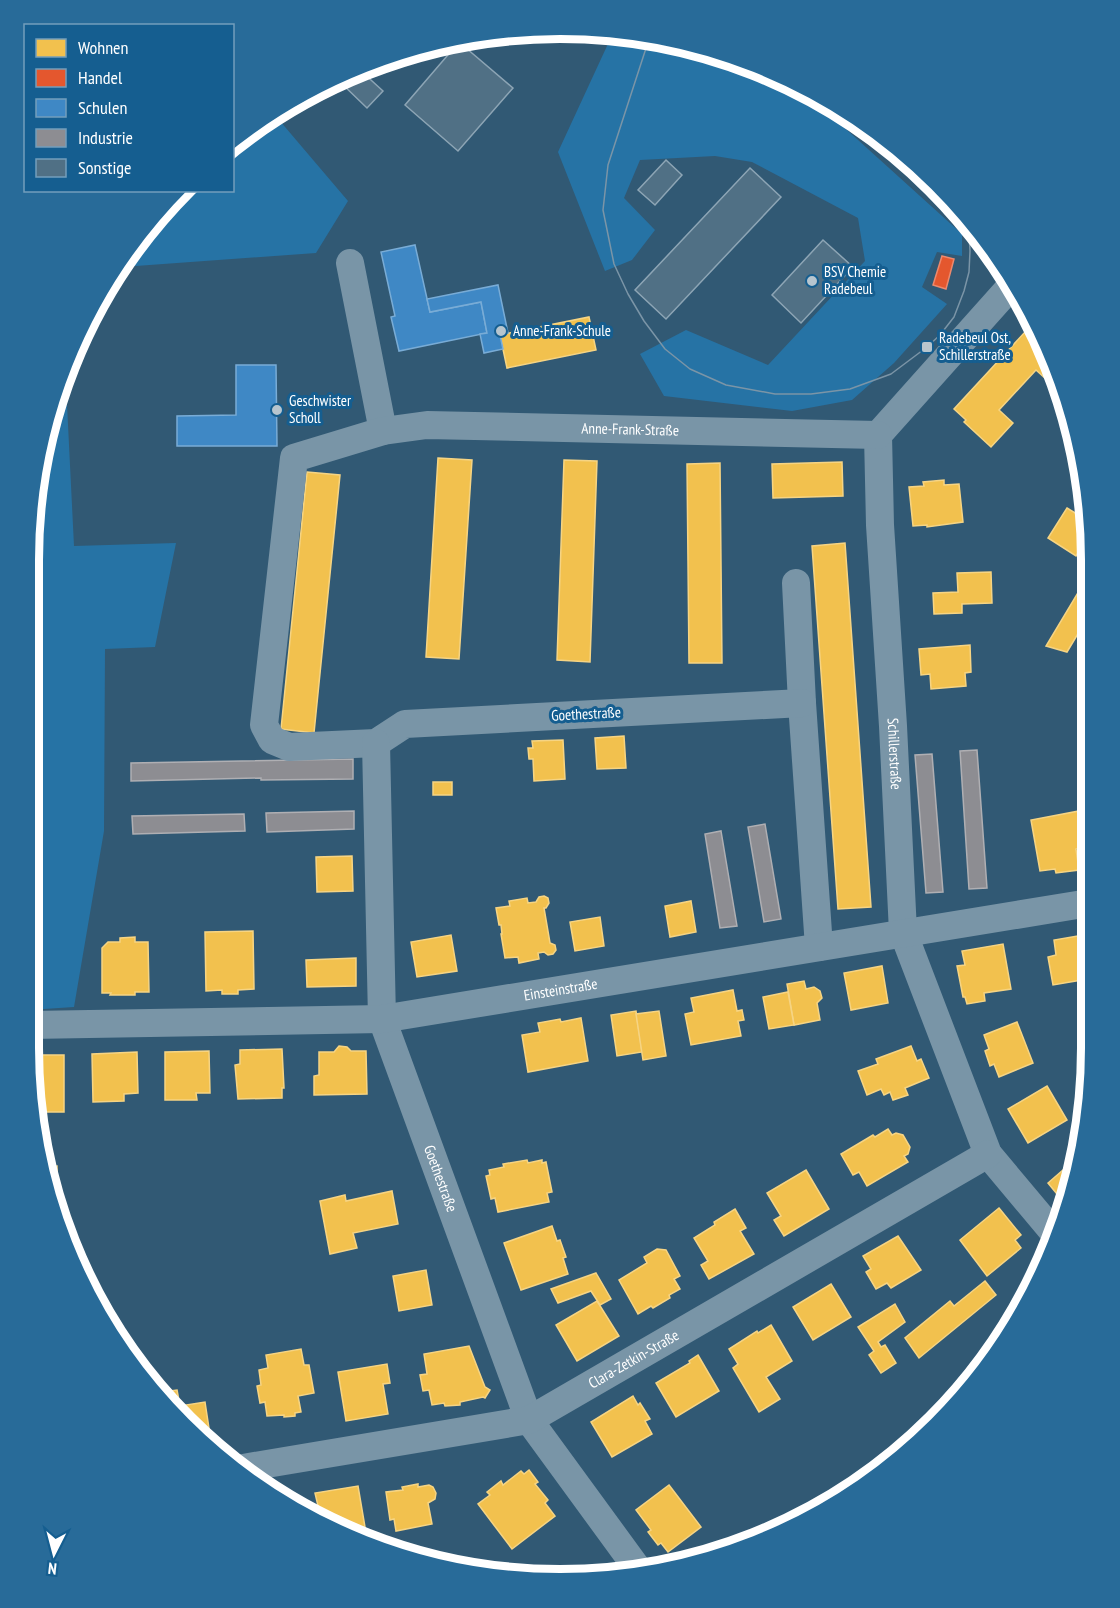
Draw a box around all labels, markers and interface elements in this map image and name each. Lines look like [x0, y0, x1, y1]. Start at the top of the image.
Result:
legend [24, 24, 234, 192]
text: Wohnen [78, 36, 128, 59]
text: Handel [78, 66, 123, 89]
text: Schulen [78, 96, 127, 119]
text: Industrie [78, 126, 133, 149]
text: Sonstige [78, 156, 132, 179]
place label: BSV Chemie Radebeul [824, 262, 886, 298]
marker: BSV Chemie Radebeul [805, 274, 819, 288]
place label: Anne-Frank-Schule [513, 321, 611, 340]
marker: Anne-Frank-Schule [494, 324, 508, 338]
place label: Radebeul Ost, Schillerstraße [939, 328, 1011, 364]
marker: Radebeul Ost, Schillerstraße [920, 340, 934, 354]
place label: Geschwister Scholl [289, 391, 352, 427]
marker: Geschwister Scholl [270, 403, 284, 417]
street label: Anne-Frank-Straße [581, 418, 679, 440]
street label: Goethestraße [551, 702, 621, 725]
street label: Schillerstraße [883, 717, 906, 790]
street label: Einsteinstraße [522, 974, 599, 1005]
street label: Goethestraße [420, 1142, 462, 1214]
street label: Clara-Zetkin-Straße [585, 1325, 682, 1393]
north arrow [24, 1524, 84, 1584]
text: N [47, 1559, 58, 1579]

